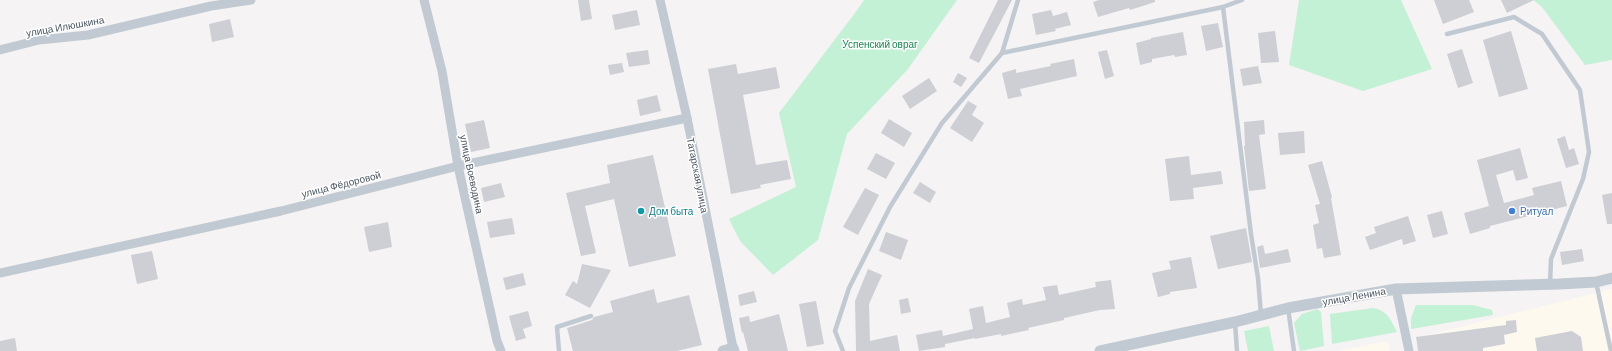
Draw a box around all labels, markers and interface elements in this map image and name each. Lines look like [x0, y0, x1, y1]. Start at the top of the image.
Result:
street label: улица Илюшкина [25, 13, 105, 39]
park label: Успенский овраг [842, 38, 918, 50]
street label: улица Воеводина [458, 133, 486, 215]
street label: Татарская улица [685, 136, 711, 214]
street label: улица Фёдоровой [300, 168, 382, 200]
place label: Дом быта [649, 205, 694, 217]
place label: Ритуал [1520, 205, 1553, 217]
marker: Дом быта [636, 206, 646, 216]
marker: Ритуал [1507, 206, 1517, 216]
street label: улица Ленина [1322, 284, 1387, 307]

